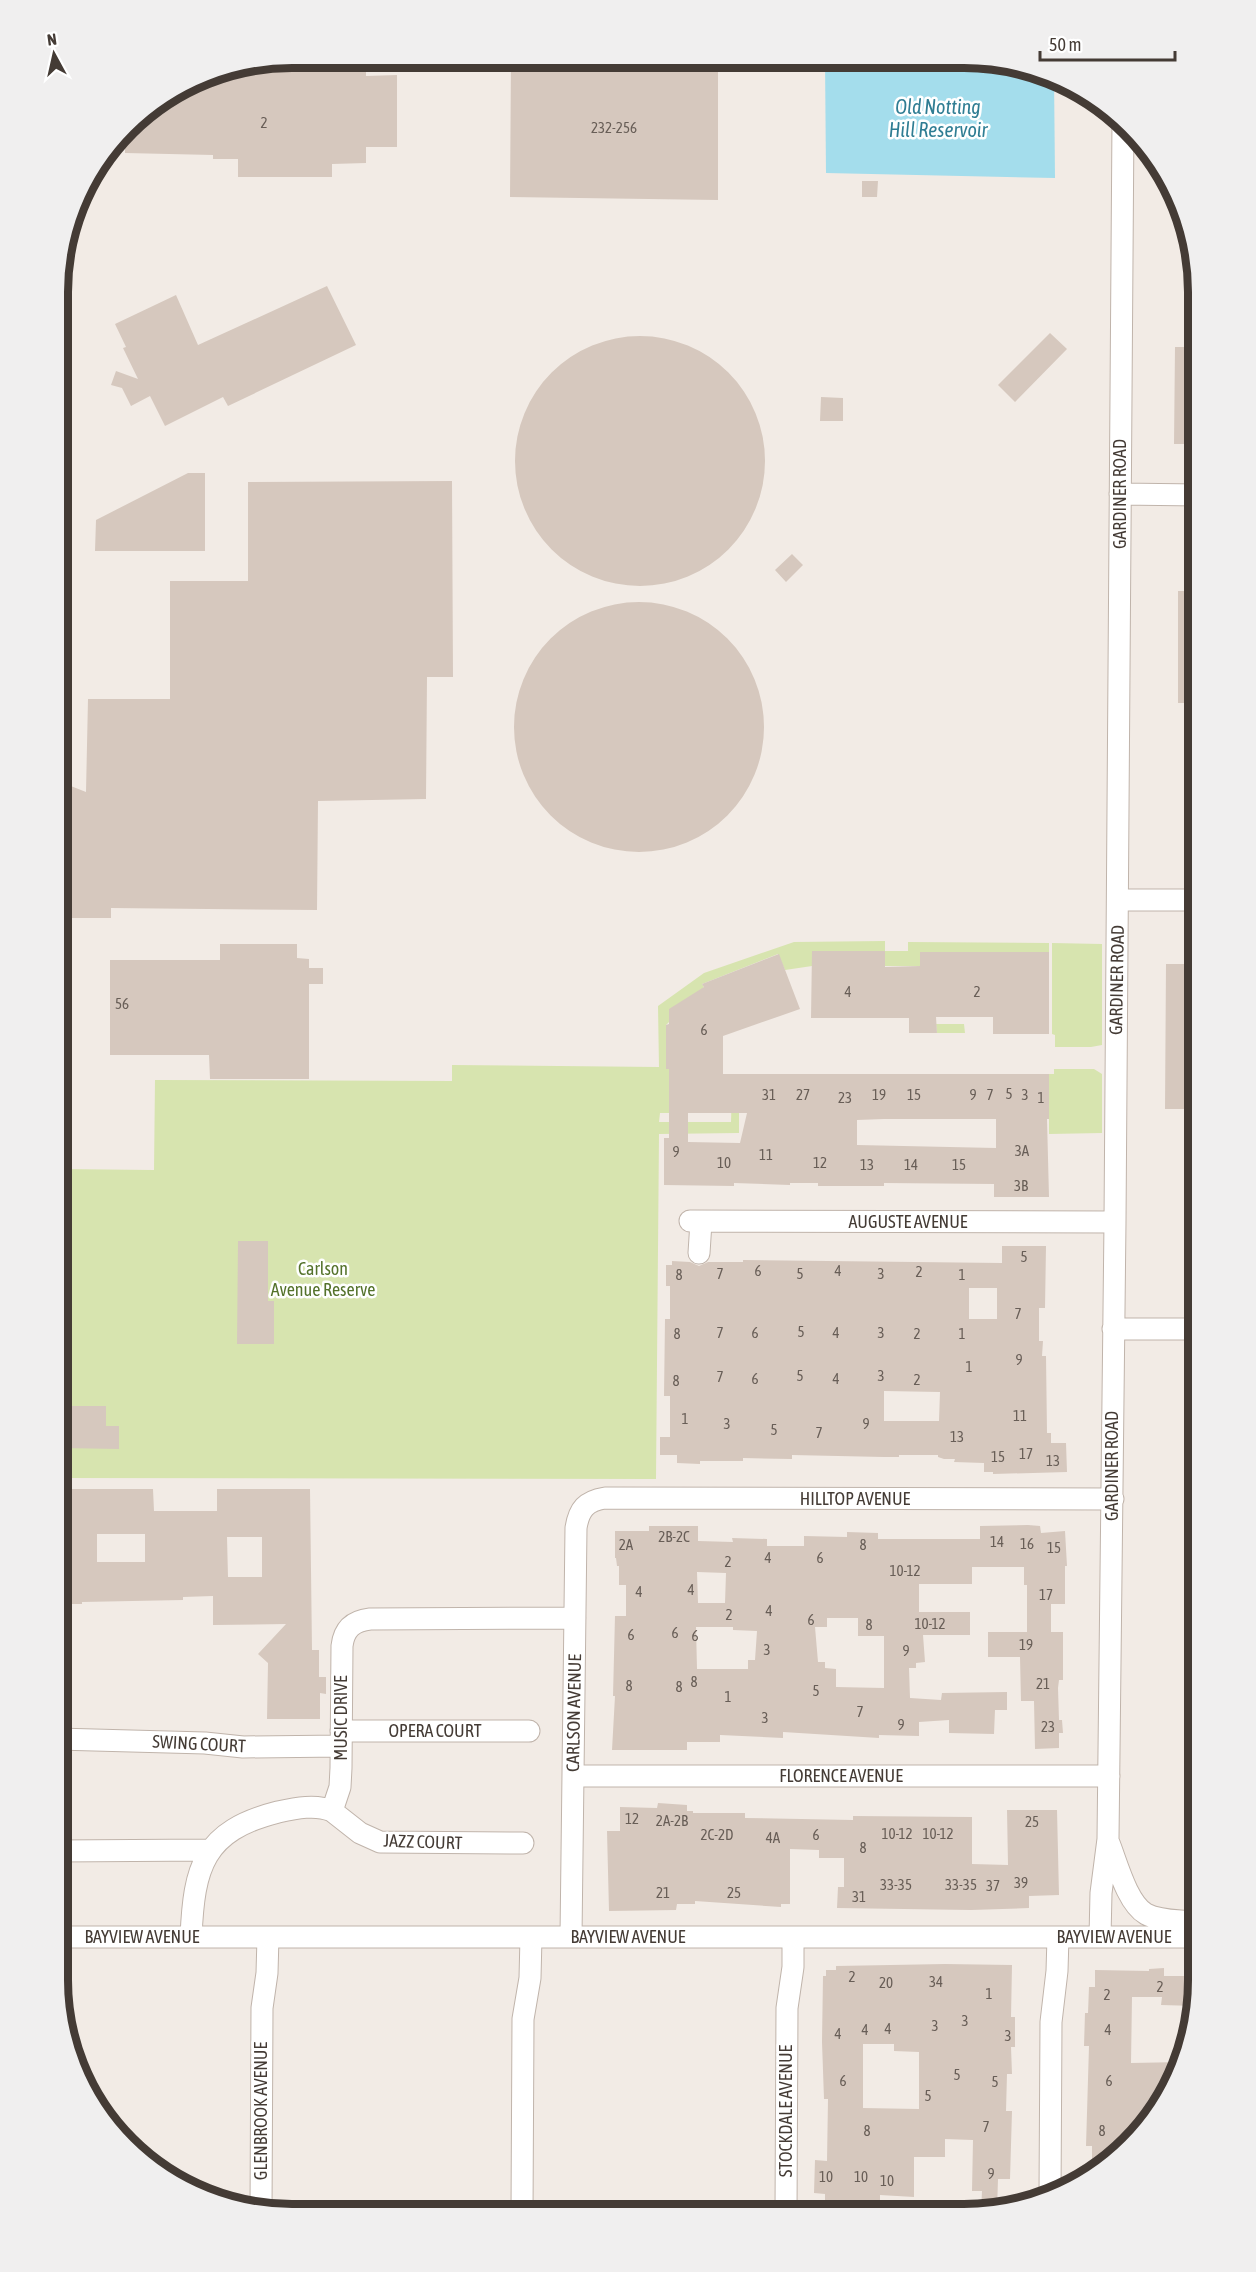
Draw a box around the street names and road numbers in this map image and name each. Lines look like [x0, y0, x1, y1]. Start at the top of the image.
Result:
street label: GARDINER ROAD [1109, 439, 1130, 549]
street label: GARDINER ROAD [1105, 925, 1128, 1035]
street label: AUGUSTE AVENUE [848, 1211, 968, 1232]
street label: GARDINER ROAD [1101, 1411, 1122, 1521]
street label: HILLTOP AVENUE [800, 1488, 911, 1509]
street label: CARLSON AVENUE [562, 1654, 585, 1772]
street label: MUSIC DRIVE [330, 1675, 351, 1761]
street label: OPERA COURT [388, 1720, 482, 1741]
street label: SWING COURT [152, 1731, 246, 1756]
street label: FLORENCE AVENUE [779, 1765, 903, 1786]
street label: JAZZ COURT [383, 1830, 463, 1853]
street label: BAYVIEW AVENUE [85, 1926, 200, 1947]
street label: BAYVIEW AVENUE [571, 1926, 686, 1947]
street label: BAYVIEW AVENUE [1057, 1926, 1172, 1947]
street label: GLENBROOK AVENUE [250, 2042, 271, 2180]
street label: STOCKDALE AVENUE [775, 2044, 796, 2177]

